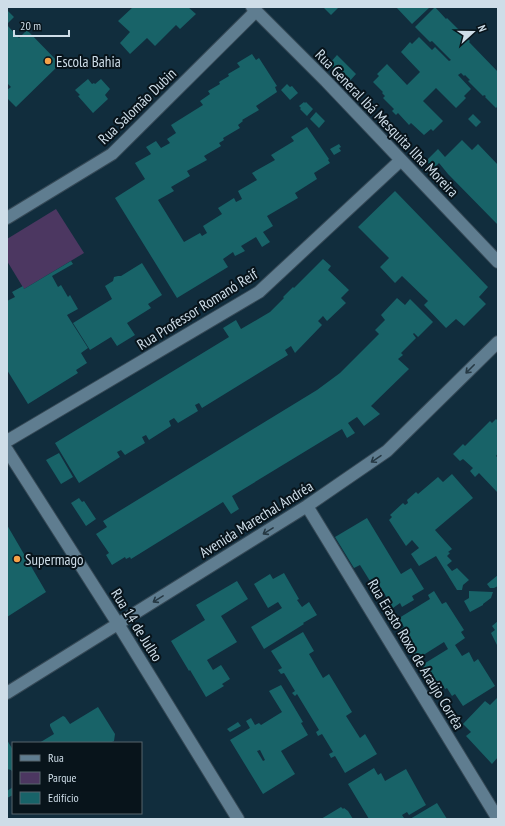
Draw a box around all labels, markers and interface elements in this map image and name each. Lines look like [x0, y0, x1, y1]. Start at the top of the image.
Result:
scale bar [14, 12, 69, 38]
north arrow [453, 12, 493, 52]
text: 20 m [20, 18, 41, 33]
text: N [475, 23, 490, 34]
street label: Rua General Ibá Mesquita Ilha Moreira [311, 45, 463, 201]
place label: Escola Bahia [56, 52, 121, 71]
marker: Escola Bahia [43, 56, 53, 66]
street label: Rua Salomão Dubin [94, 64, 180, 148]
street label: Rua Professor Romanó Reif [133, 264, 262, 354]
one-way arrow [465, 364, 475, 374]
one-way arrow [371, 455, 382, 463]
street label: Avenida Marechal Andréa [196, 476, 316, 562]
one-way arrow [262, 527, 274, 535]
place label: Supermago [25, 550, 84, 569]
marker: Supermago [12, 554, 22, 564]
street label: Rua Erasto Roxo de Araújo Corrêa [364, 575, 468, 733]
street label: Rua 14 de Julho [107, 585, 167, 665]
one-way arrow [152, 596, 164, 604]
legend [12, 742, 142, 814]
text: Rua [48, 750, 64, 765]
text: Parque [48, 770, 77, 785]
text: Edifício [48, 790, 79, 805]

